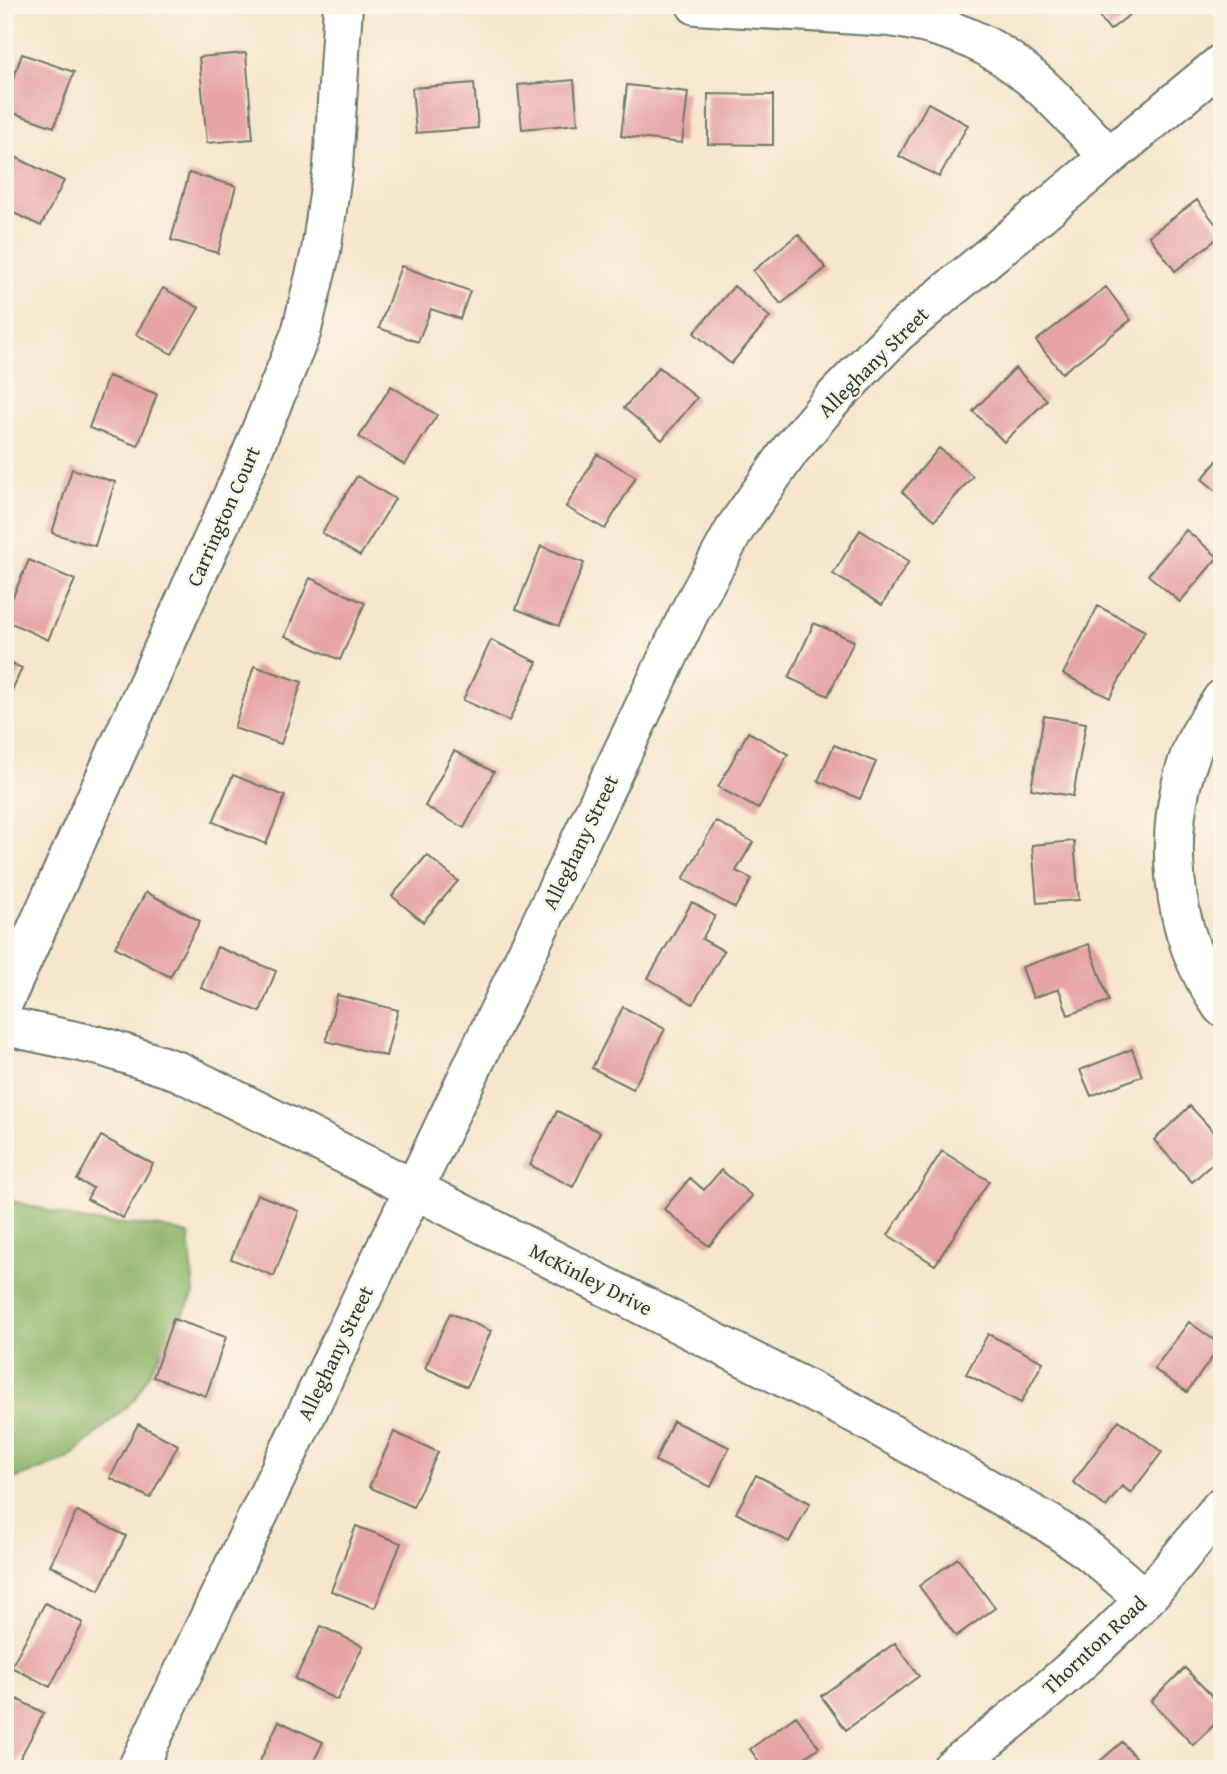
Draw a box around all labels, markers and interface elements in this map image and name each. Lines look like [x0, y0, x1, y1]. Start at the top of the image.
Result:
street label: Alleghany Street [810, 299, 936, 425]
street label: Carrington Court [178, 440, 268, 591]
street label: Alleghany Street [534, 769, 626, 915]
street label: McKinley Drive [524, 1235, 658, 1323]
street label: Alleghany Street [289, 1280, 381, 1426]
street label: Thornton Road [1035, 1588, 1154, 1702]

